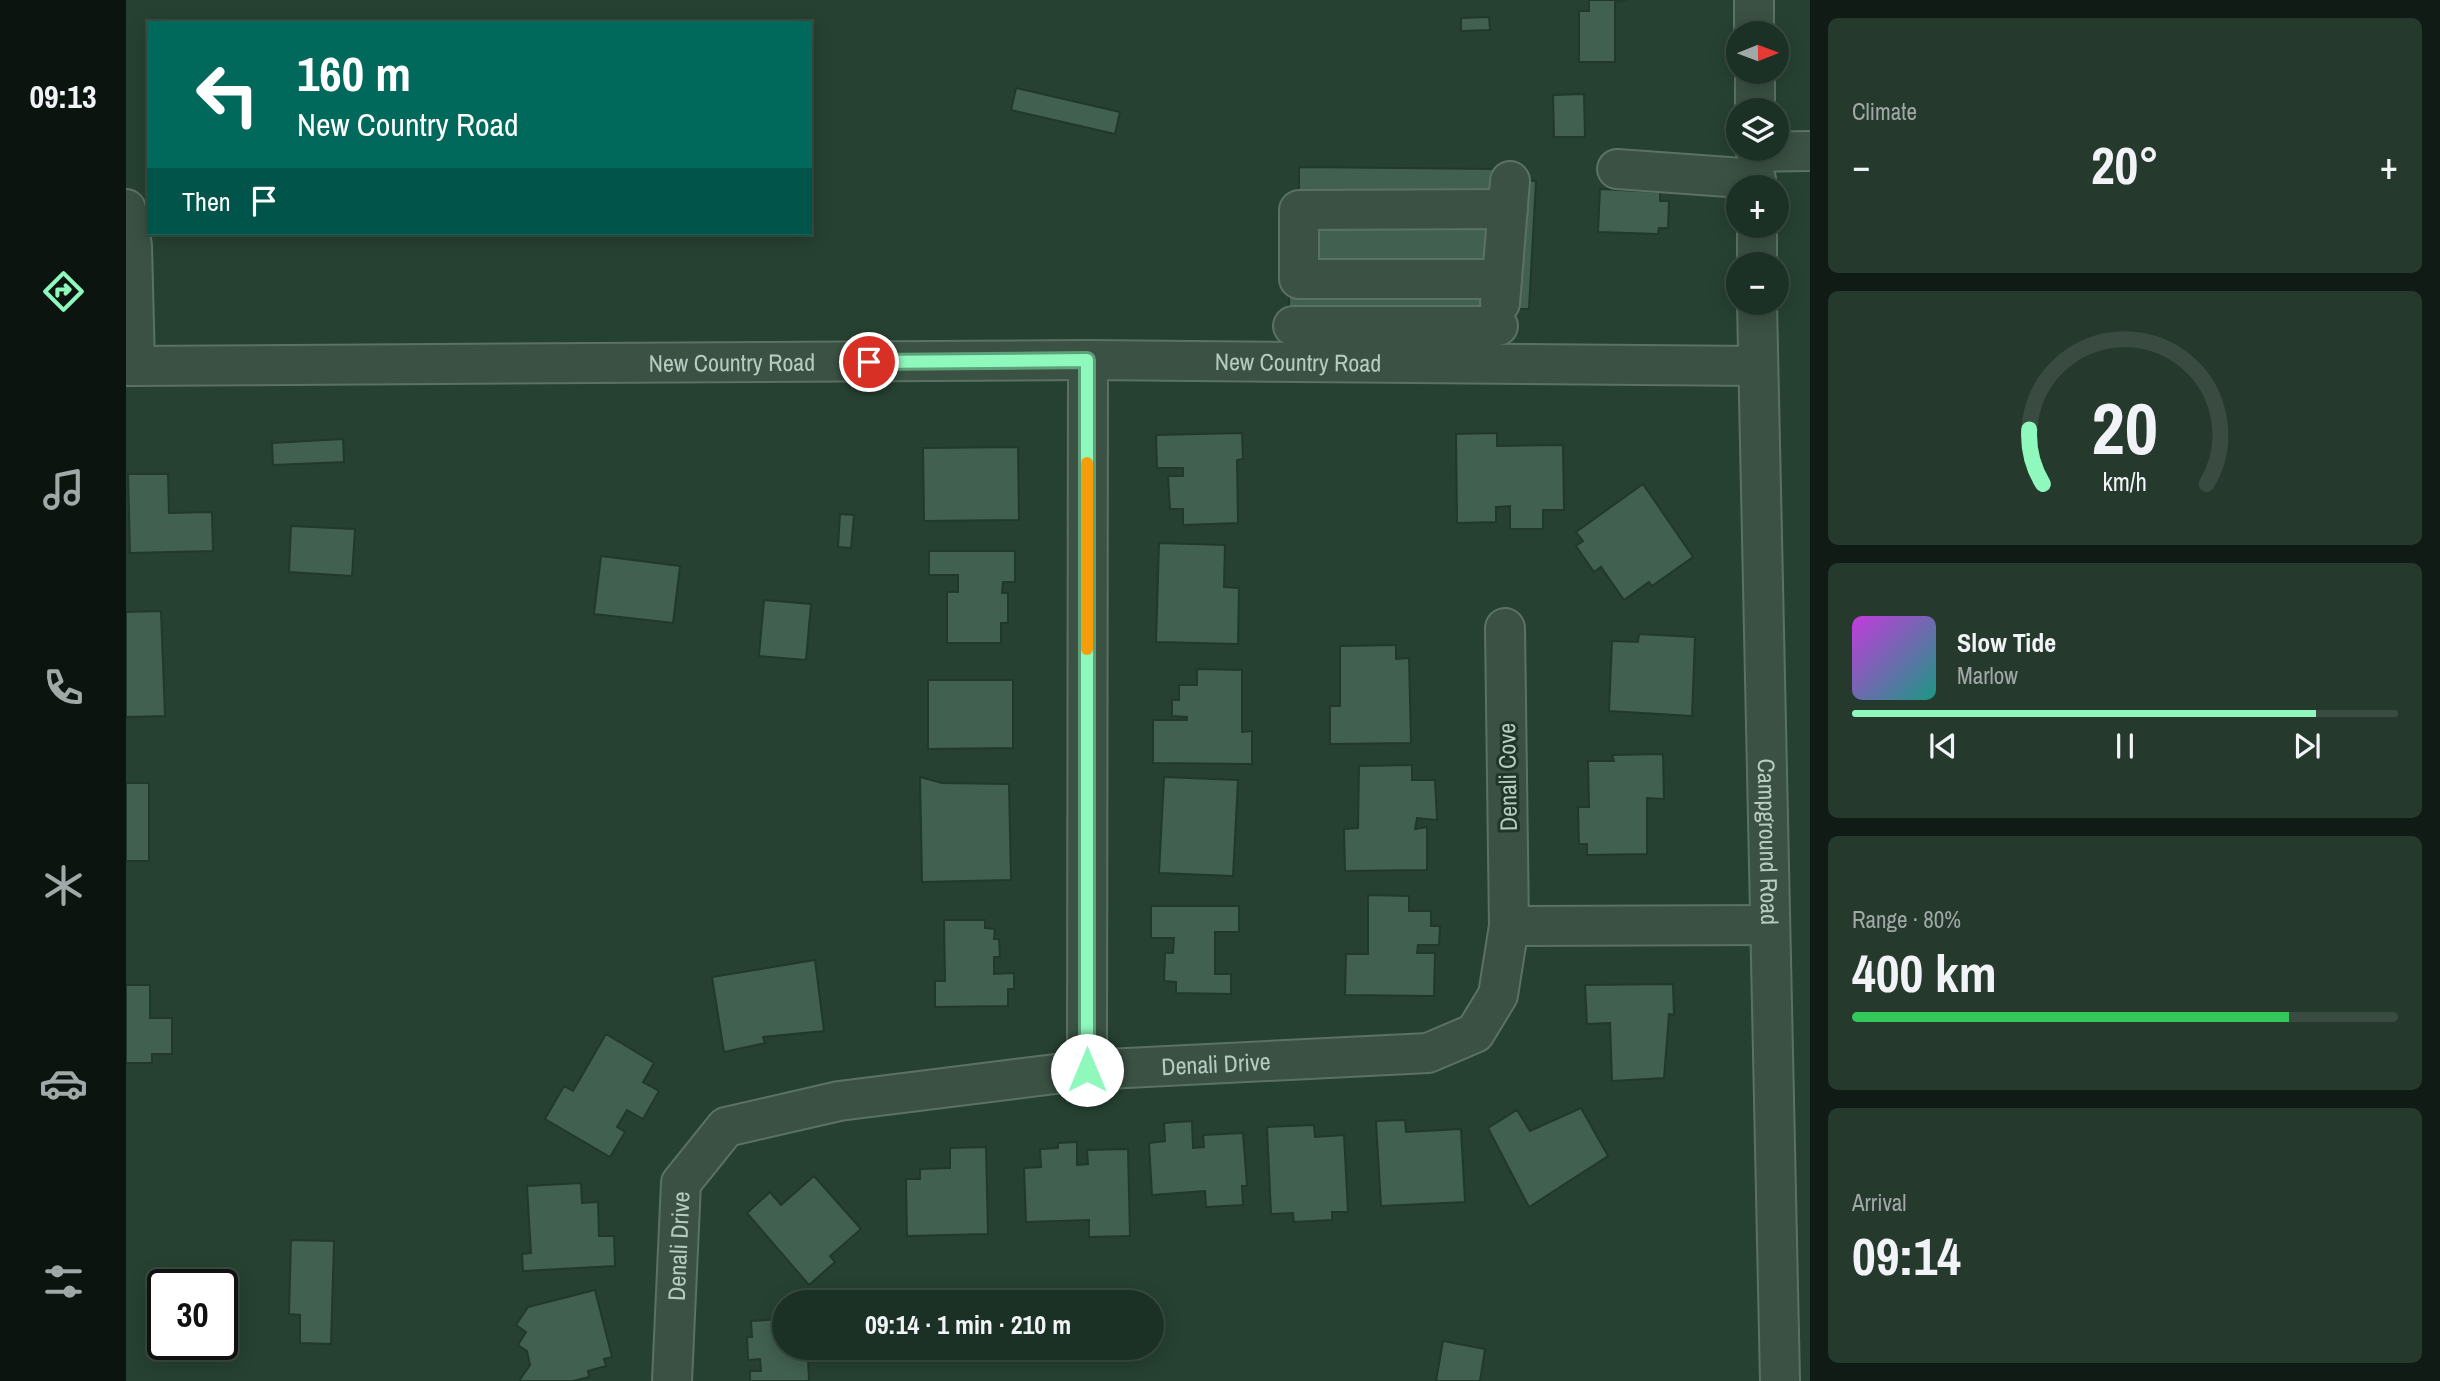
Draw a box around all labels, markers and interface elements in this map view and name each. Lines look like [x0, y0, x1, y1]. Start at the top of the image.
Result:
north arrow [1726, 21, 1788, 84]
map controls [1726, 21, 1789, 315]
text: 160 m [297, 40, 411, 106]
icon: left [182, 49, 273, 140]
text: 09:13 [29, 75, 97, 118]
text: Climate [1852, 96, 1917, 127]
button: layers [1726, 98, 1789, 161]
text: New Country Road [297, 103, 519, 146]
text: 20° [2091, 130, 2159, 200]
text: − [1852, 140, 1870, 191]
text: + [2380, 140, 2398, 191]
button: + [1726, 175, 1789, 238]
icon: arrive [245, 182, 283, 220]
text: Then [182, 184, 231, 219]
button: − [1726, 252, 1789, 315]
icon: directions [39, 267, 88, 316]
pin [839, 332, 899, 392]
icon: arrive [850, 343, 888, 381]
street label: New Country Road [1215, 345, 1381, 379]
street label: New Country Road [649, 346, 815, 379]
text: 20 [2092, 379, 2158, 477]
icon: music [39, 465, 88, 514]
text: km/h [2103, 465, 2147, 499]
text: Slow Tide [1957, 625, 2056, 660]
text: Marlow [1957, 660, 2018, 691]
icon: phone [39, 663, 88, 712]
street label: Denali Cove [1490, 723, 1524, 831]
icon: previous [1924, 727, 1962, 765]
icon: pause [2106, 727, 2144, 765]
icon: next [2288, 727, 2326, 765]
street label: Campground Road [1751, 758, 1786, 925]
icon: climate [39, 861, 88, 910]
text: Range · 80% [1852, 904, 1961, 935]
text: 400 km [1852, 938, 1997, 1008]
position arrow [1050, 1033, 1124, 1107]
street label: Denali Drive [1160, 1045, 1271, 1082]
icon: car [39, 1059, 88, 1108]
text: Arrival [1852, 1187, 1907, 1218]
street label: Denali Drive [660, 1191, 697, 1302]
text: 09:14 [1852, 1221, 1961, 1291]
icon: filters [39, 1257, 88, 1306]
speed limit sign: 30 [147, 1269, 238, 1360]
text: 09:14 · 1 min · 210 m [865, 1307, 1071, 1342]

